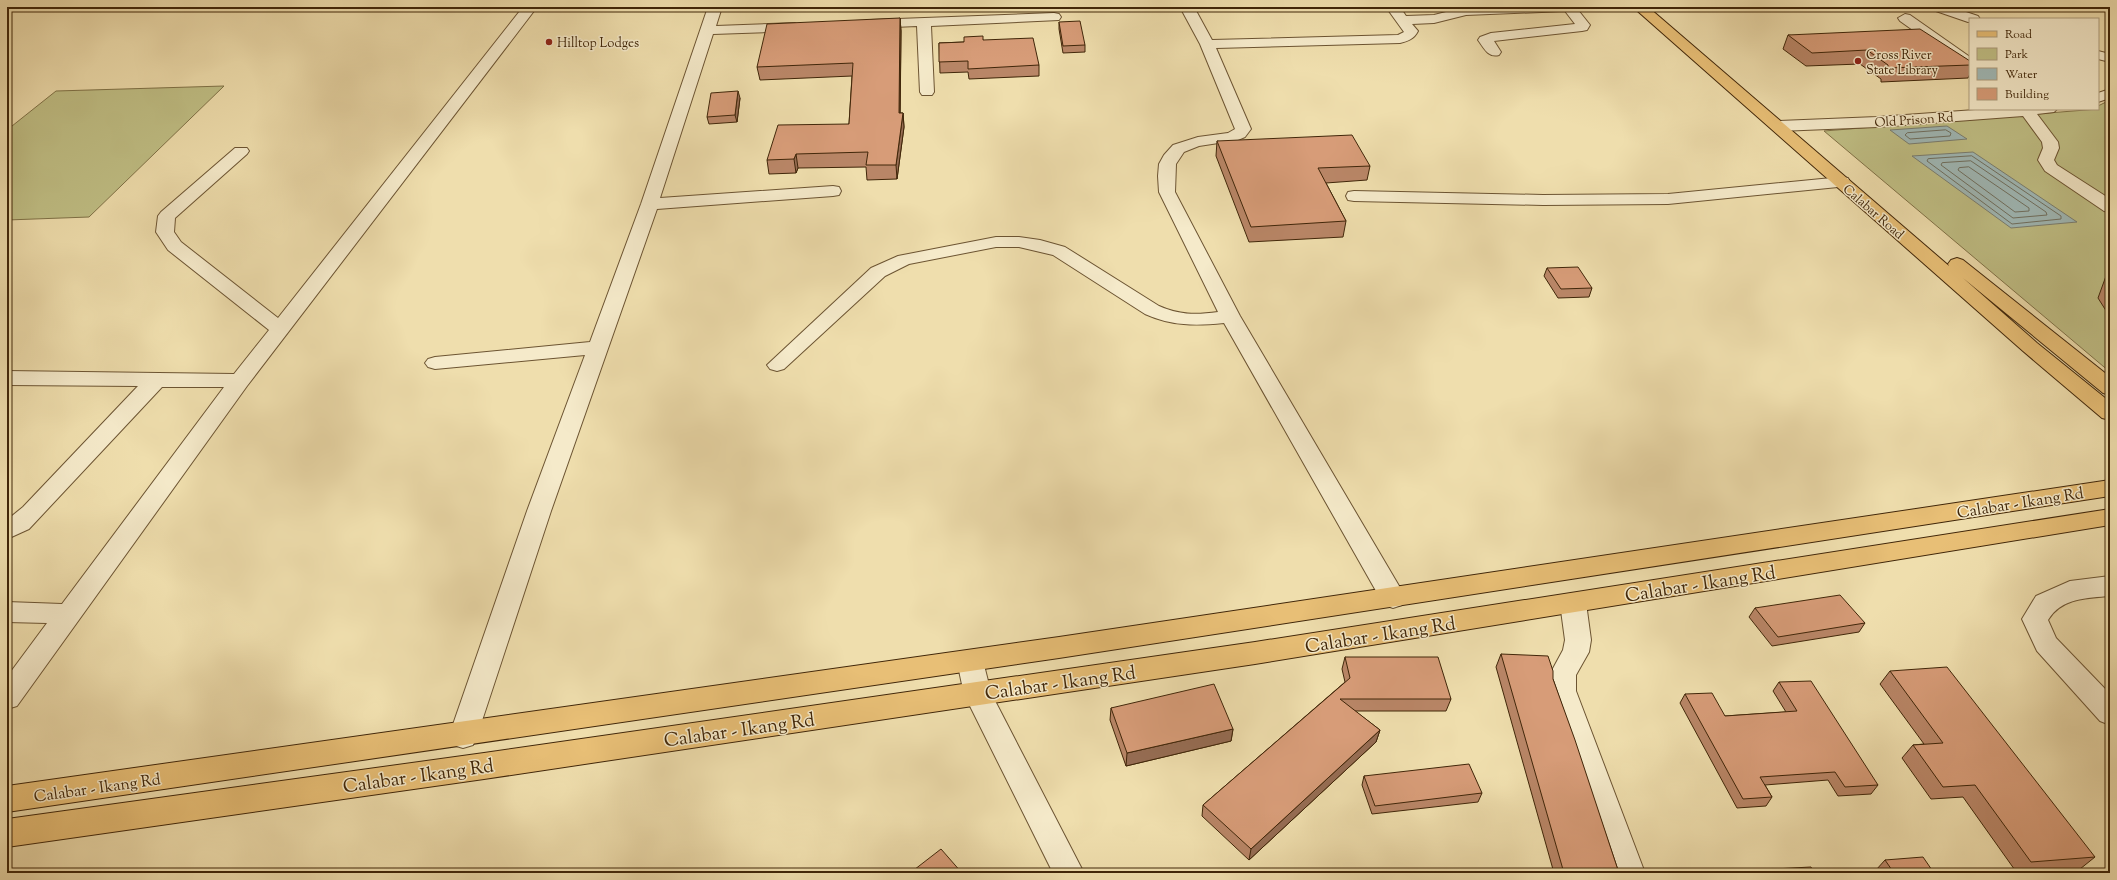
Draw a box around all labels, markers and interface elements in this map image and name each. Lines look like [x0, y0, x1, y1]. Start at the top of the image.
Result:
legend [1969, 18, 2099, 110]
text: Road [2005, 26, 2032, 44]
place label: Hilltop Lodges [557, 35, 639, 53]
marker: Hilltop Lodges [544, 37, 554, 47]
text: Park [2005, 46, 2028, 64]
place label: Cross River State Library [1866, 47, 1938, 80]
marker: Cross River State Library [1853, 56, 1863, 66]
text: Water [2005, 66, 2038, 84]
text: Building [2005, 86, 2049, 104]
street label: Old Prison Rd [1874, 109, 1955, 133]
street label: Calabar Road [1838, 181, 1908, 245]
street label: Calabar - Ikang Rd [1955, 483, 2085, 526]
street label: Calabar - Ikang Rd [1623, 560, 1778, 611]
street label: Calabar - Ikang Rd [1303, 611, 1458, 662]
street label: Calabar - Ikang Rd [983, 660, 1138, 708]
street label: Calabar - Ikang Rd [662, 707, 817, 755]
street label: Calabar - Ikang Rd [341, 753, 496, 801]
street label: Calabar - Ikang Rd [32, 769, 162, 810]

